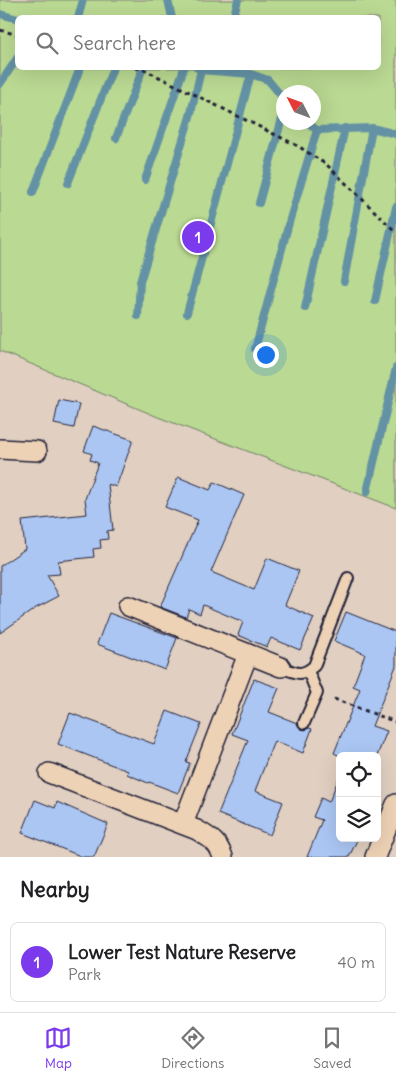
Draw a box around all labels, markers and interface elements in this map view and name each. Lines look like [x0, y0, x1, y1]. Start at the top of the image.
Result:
search box [15, 15, 381, 70]
icon: search [33, 29, 61, 57]
text: Search here [73, 31, 176, 55]
north arrow [276, 85, 321, 130]
pin: 1 [182, 218, 214, 256]
your location [253, 342, 279, 368]
map controls [336, 752, 381, 842]
button: locate [336, 752, 381, 797]
button: layers [336, 797, 381, 842]
text: Nearby [20, 876, 90, 903]
text: Lower Test Nature Reserve [68, 940, 296, 964]
text: 1 [34, 952, 40, 972]
text: 40 m [337, 952, 375, 972]
text: Park [68, 964, 101, 984]
tab: Map [44, 1024, 72, 1072]
tab: Directions [161, 1024, 224, 1072]
tab: Saved [313, 1024, 352, 1072]

